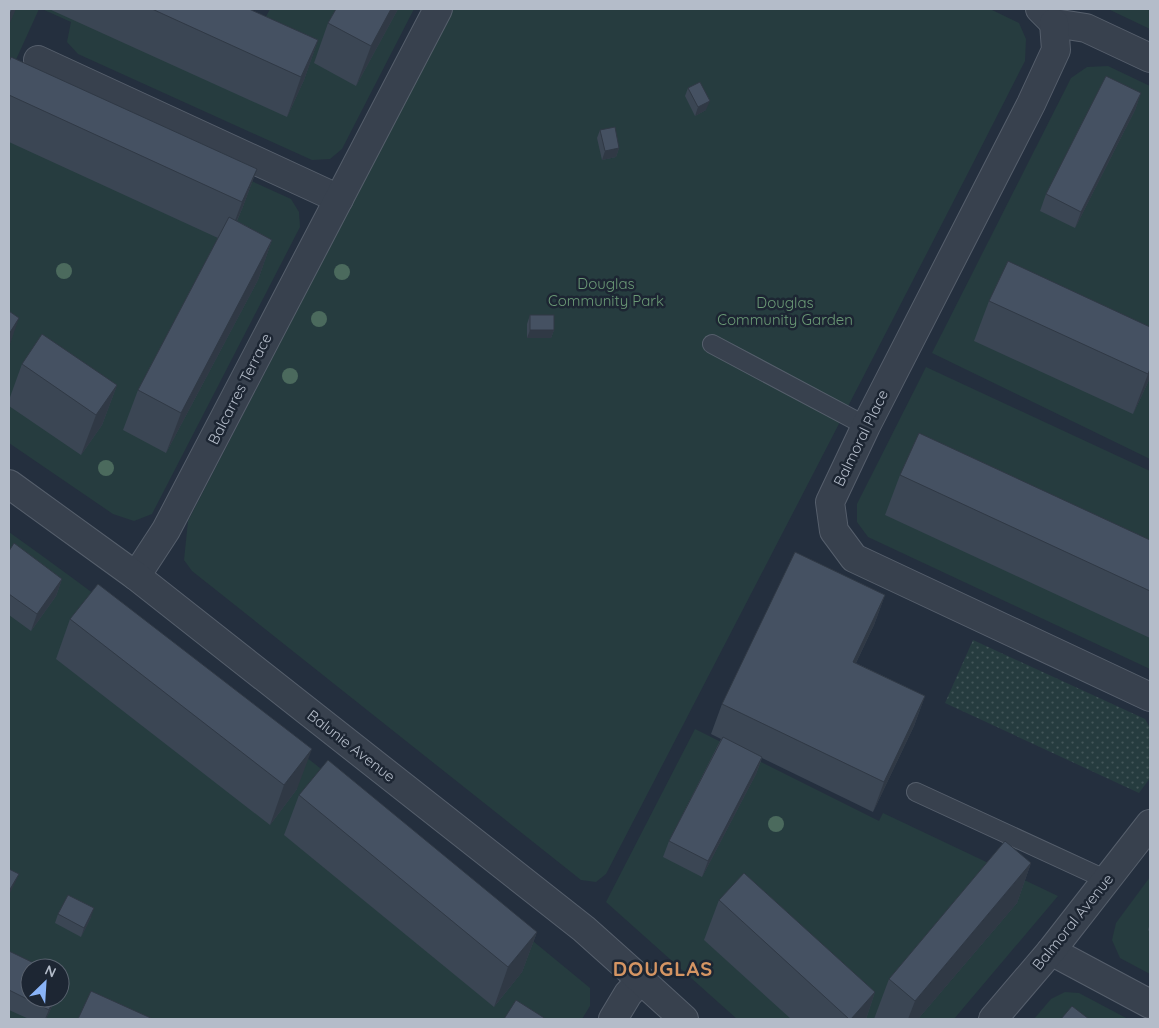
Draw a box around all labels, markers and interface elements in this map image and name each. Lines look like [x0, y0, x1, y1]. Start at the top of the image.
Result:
park label: Douglas Community Park [548, 274, 664, 310]
park label: Douglas Community Garden [717, 293, 853, 329]
street label: Balcarres Terrace [203, 330, 276, 448]
street label: Balmoral Place [829, 386, 892, 489]
street label: Balunie Avenue [303, 705, 399, 786]
street label: Balmoral Avenue [1028, 870, 1117, 974]
district label: DOUGLAS [613, 956, 713, 981]
north arrow [20, 958, 70, 1008]
text: N [42, 961, 59, 982]

